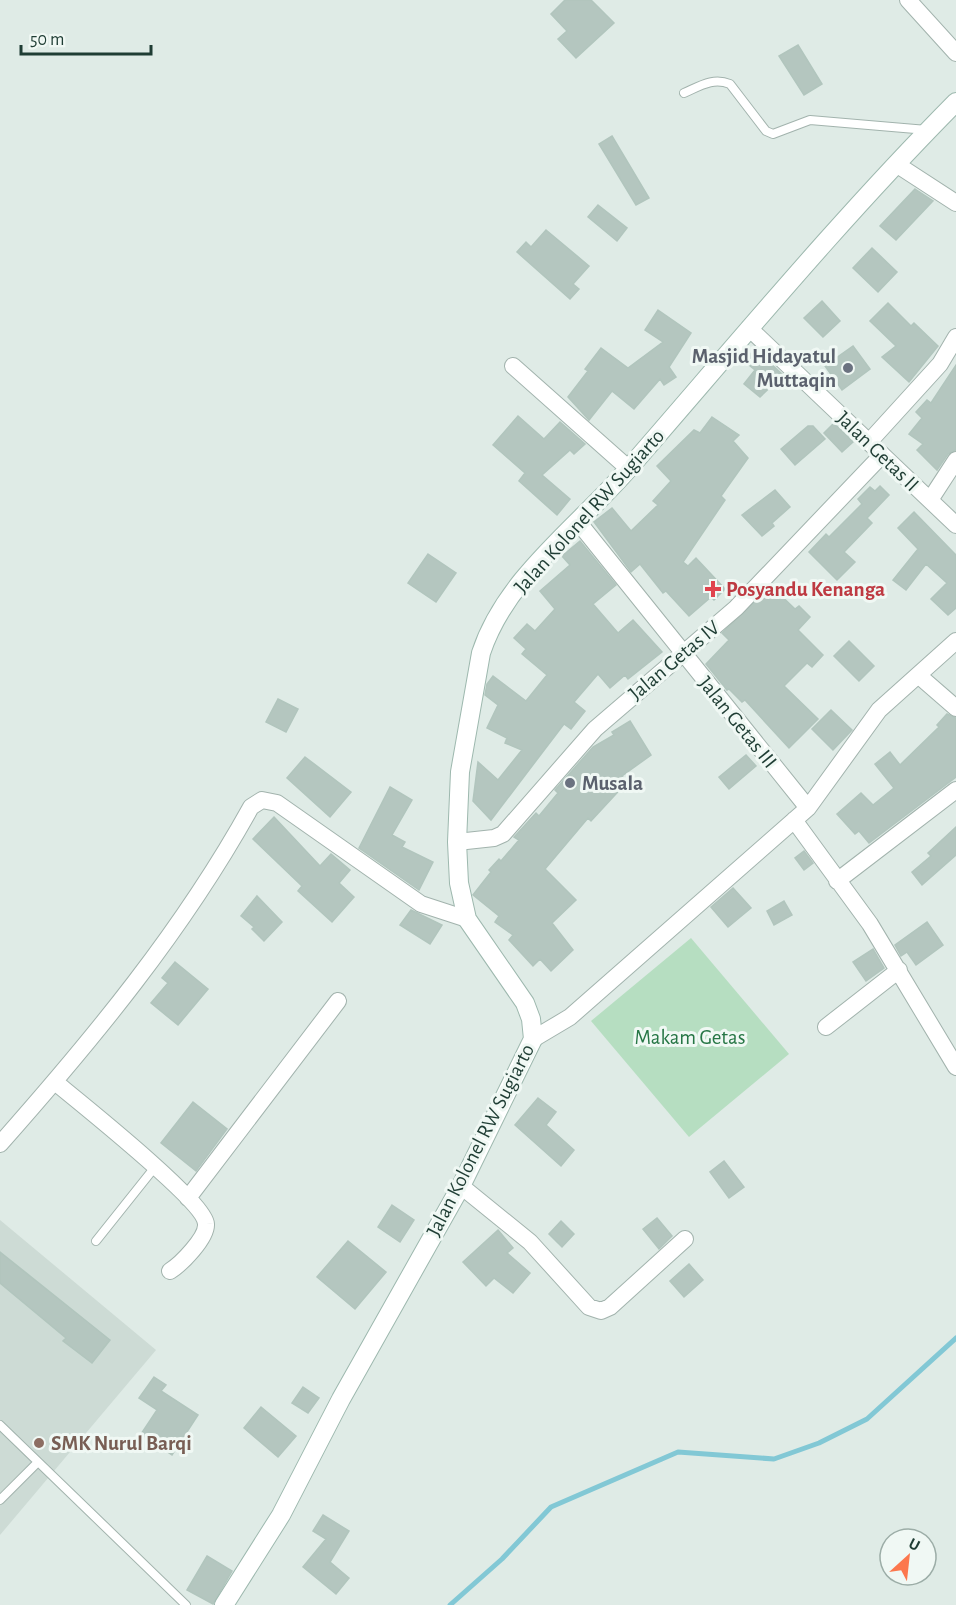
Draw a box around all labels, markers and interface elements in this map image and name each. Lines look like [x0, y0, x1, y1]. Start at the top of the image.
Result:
scale bar [21, 18, 152, 56]
text: 50 m [30, 31, 64, 49]
place label: Masjid Hidayatul Muttaqin [692, 346, 836, 391]
marker: Masjid Hidayatul Muttaqin [841, 361, 855, 375]
street label: Jalan Getas II [832, 407, 923, 496]
street label: Jalan Kolonel RW Sugiarto [510, 425, 668, 597]
place label: Posyandu Kenanga [726, 579, 885, 600]
marker: Posyandu Kenanga [704, 580, 722, 598]
street label: Jalan Getas IV [625, 616, 724, 704]
street label: Jalan Getas III [694, 673, 781, 772]
place label: Musala [582, 773, 643, 794]
marker: Musala [563, 776, 577, 790]
park label: Makam Getas [634, 1027, 746, 1048]
street label: Jalan Kolonel RW Sugiarto [423, 1041, 538, 1240]
place label: SMK Nurul Barqi [51, 1433, 192, 1454]
marker: SMK Nurul Barqi [32, 1436, 46, 1450]
north arrow [878, 1527, 938, 1587]
text: U [906, 1535, 923, 1554]

